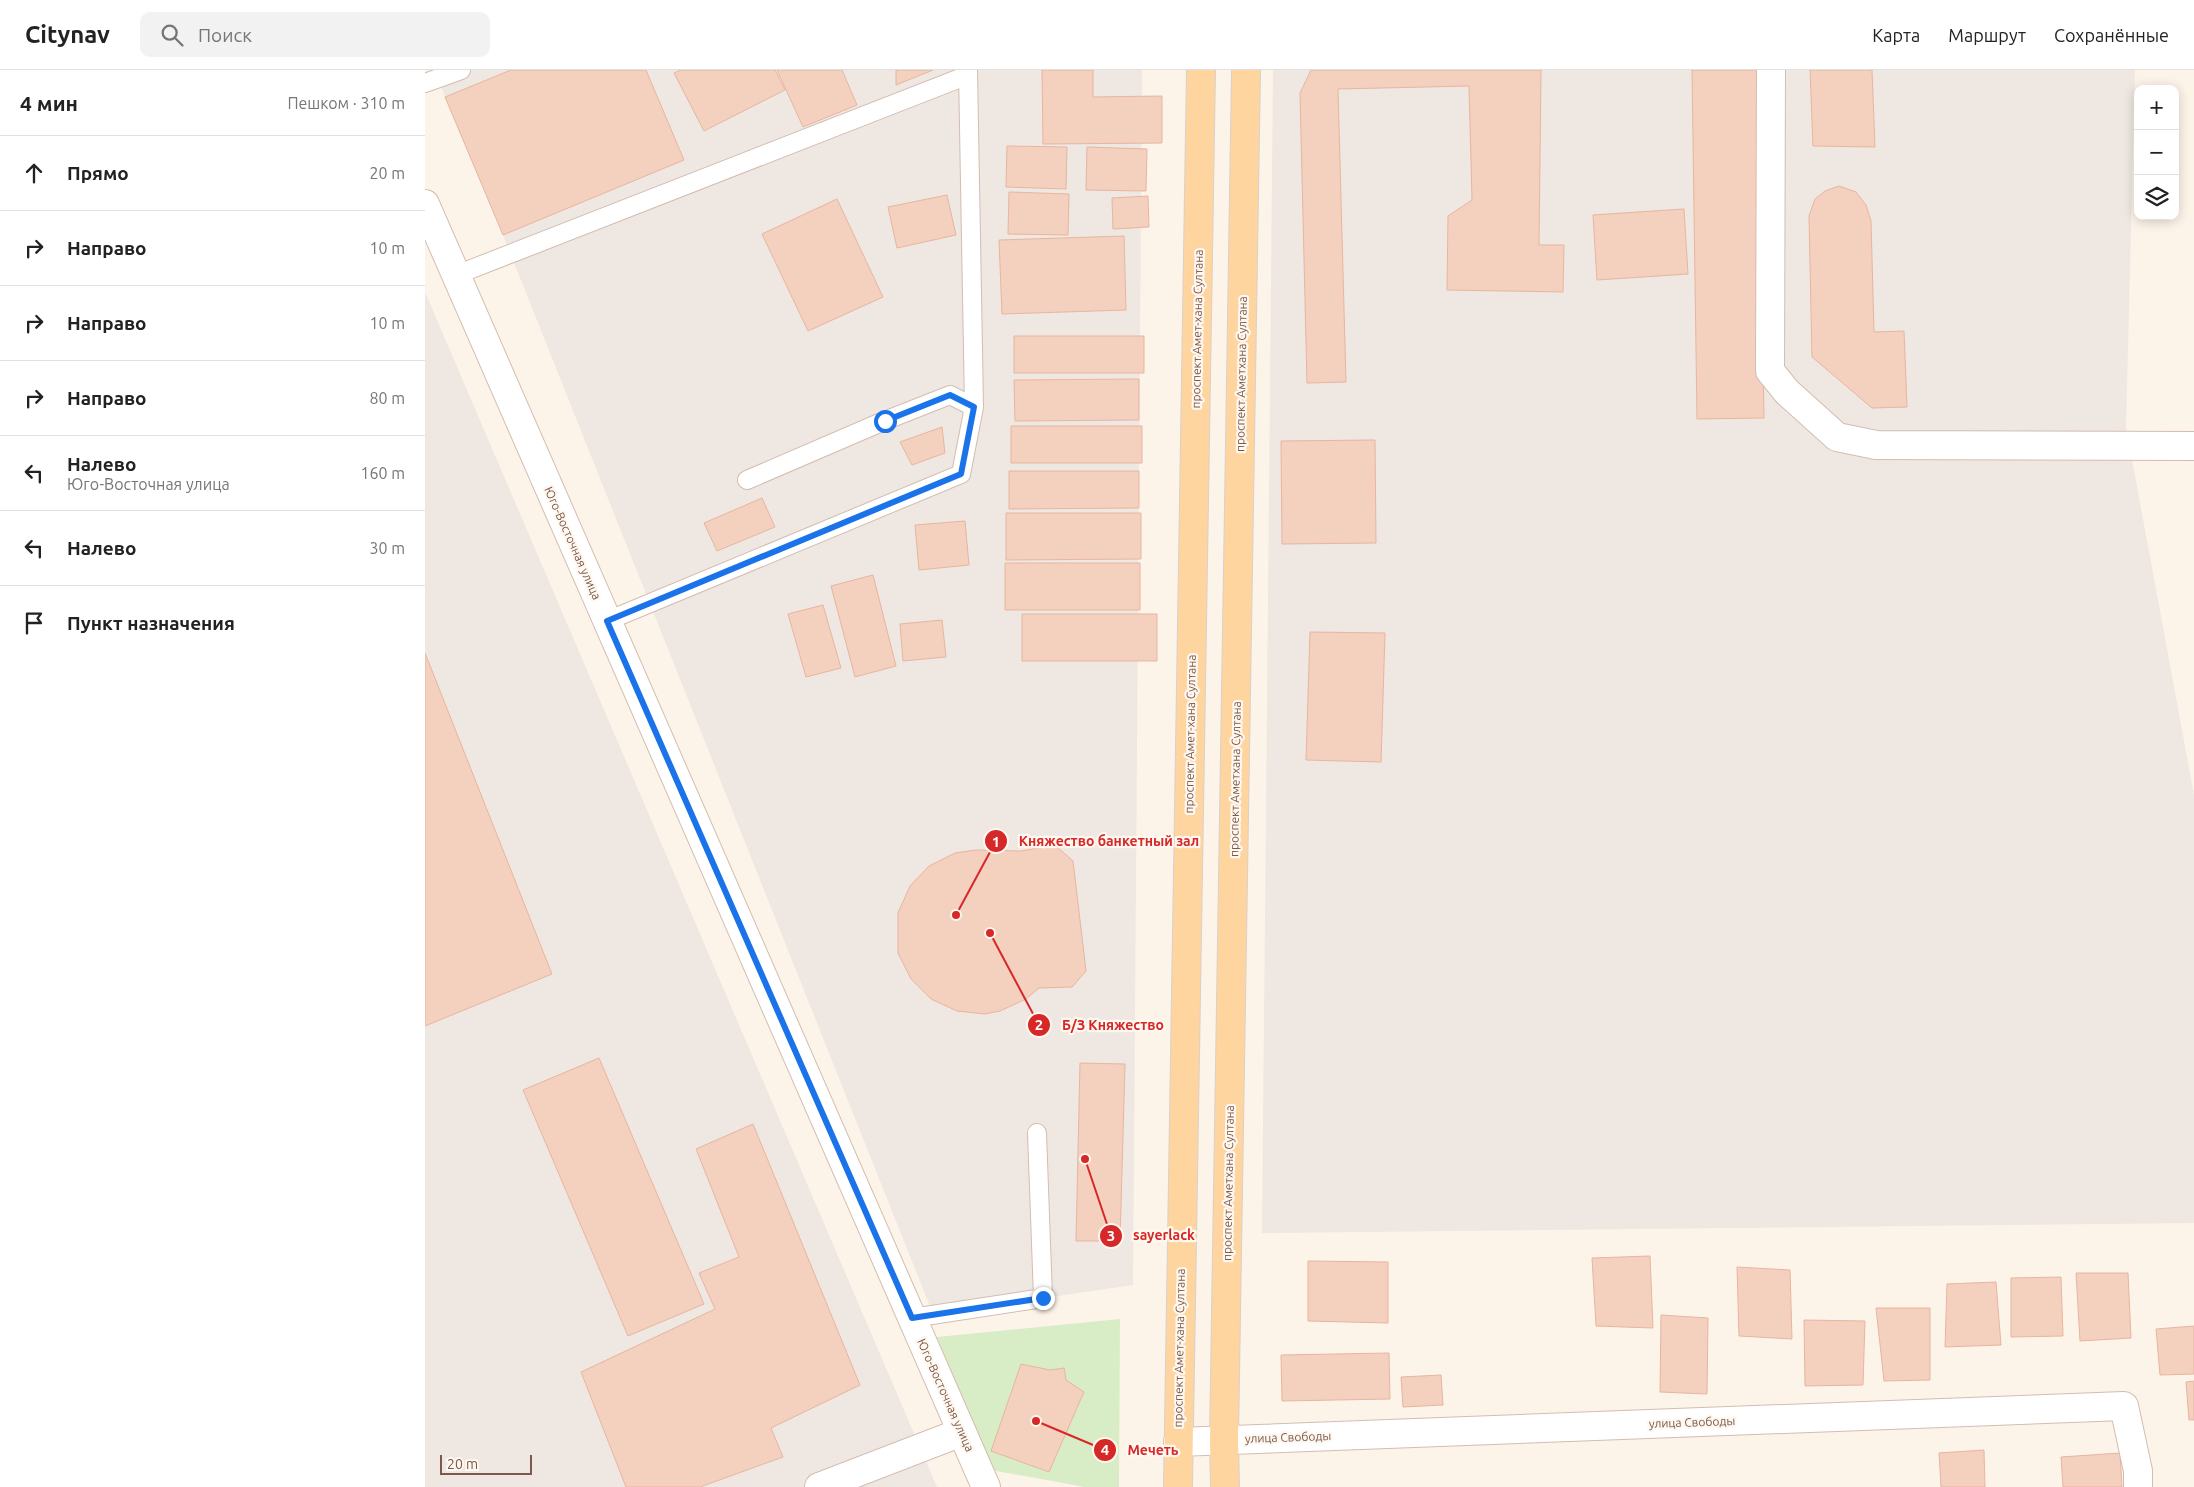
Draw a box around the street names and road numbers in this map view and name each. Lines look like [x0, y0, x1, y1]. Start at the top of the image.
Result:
street label: проспект Амет-хана Султана [1189, 249, 1205, 409]
street label: проспект Аметхана Султана [1233, 296, 1249, 452]
street label: Юго-Восточная улица [542, 485, 604, 601]
street label: проспект Амет-хана Султана [1182, 654, 1198, 814]
street label: проспект Аметхана Султана [1227, 701, 1243, 857]
street label: проспект Аметхана Султана [1220, 1105, 1236, 1261]
street label: проспект Амет-хана Султана [1171, 1268, 1187, 1428]
street label: Юго-Восточная улица [915, 1337, 977, 1453]
street label: улица Свободы [1649, 1414, 1735, 1430]
street label: улица Свободы [1245, 1429, 1331, 1445]

